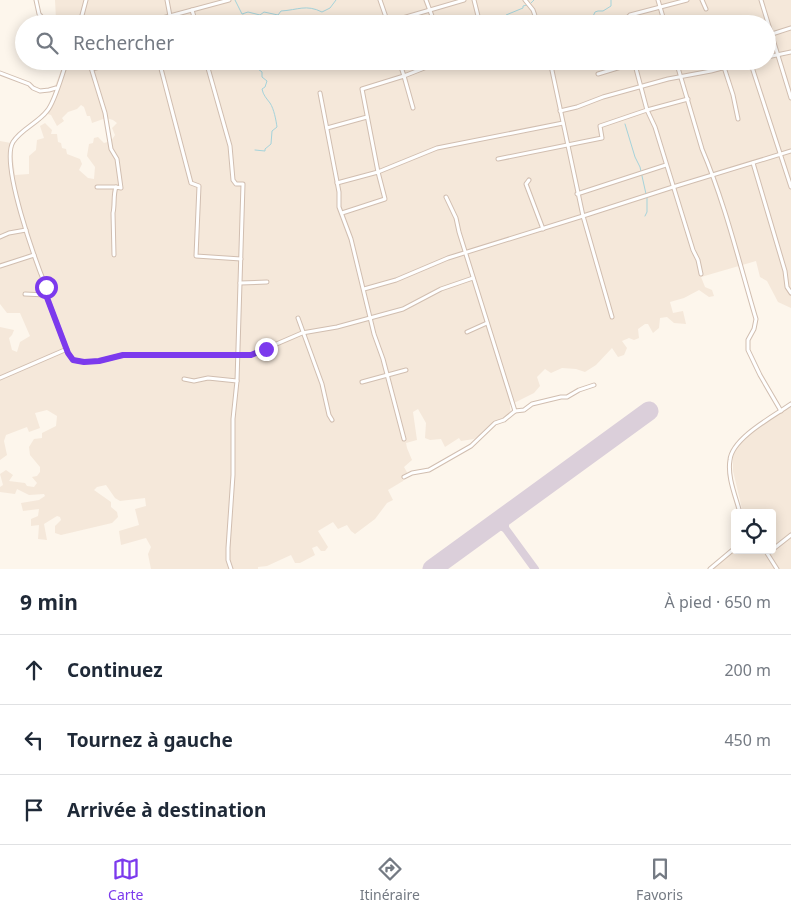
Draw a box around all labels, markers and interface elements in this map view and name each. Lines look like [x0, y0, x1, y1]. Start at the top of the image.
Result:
search box [15, 15, 776, 70]
icon: search [33, 29, 61, 57]
text: Rechercher [73, 30, 174, 56]
route start [35, 276, 58, 299]
route end [255, 338, 278, 361]
map controls [731, 509, 776, 554]
button: locate [731, 509, 776, 554]
text: 9 min [20, 588, 78, 616]
text: À pied · 650 m [665, 591, 771, 613]
icon: ahead [20, 656, 48, 684]
text: Continuez [67, 657, 163, 683]
text: 200 m [724, 659, 771, 681]
icon: left [20, 726, 48, 754]
text: Tournez à gauche [67, 727, 233, 753]
text: 450 m [724, 729, 771, 751]
icon: arrive [20, 796, 48, 824]
text: Arrivée à destination [67, 797, 266, 823]
tab: Carte [108, 855, 144, 904]
tab: Itinéraire [360, 855, 420, 904]
tab: Favoris [636, 855, 683, 904]

